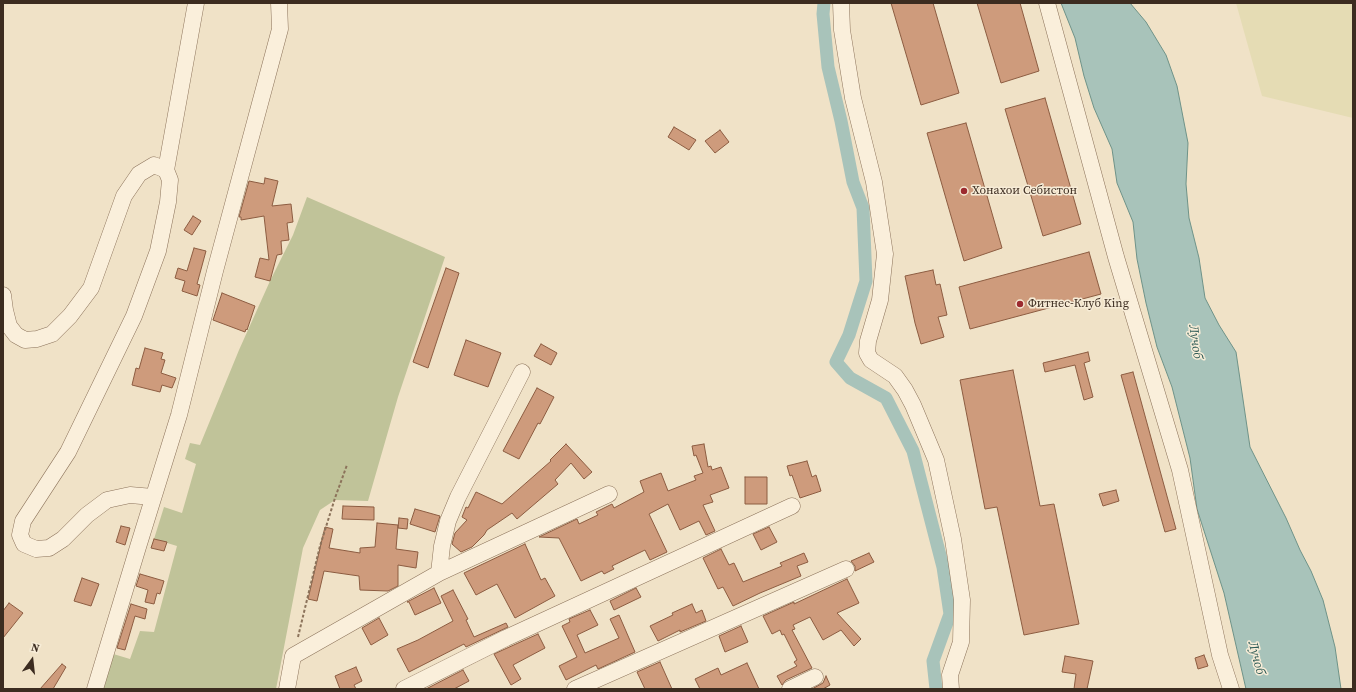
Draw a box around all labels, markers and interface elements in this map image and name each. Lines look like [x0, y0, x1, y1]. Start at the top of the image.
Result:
place label: Хонахои Себистон [972, 184, 1077, 198]
marker: Хонахои Себистон [959, 186, 969, 196]
place label: Фитнес-Клуб King [1028, 297, 1129, 311]
marker: Фитнес-Клуб King [1015, 299, 1025, 309]
water label: Лучоб [1185, 324, 1205, 360]
north arrow [12, 640, 52, 680]
text: N [29, 640, 41, 656]
water label: Лучоб [1244, 640, 1268, 676]

